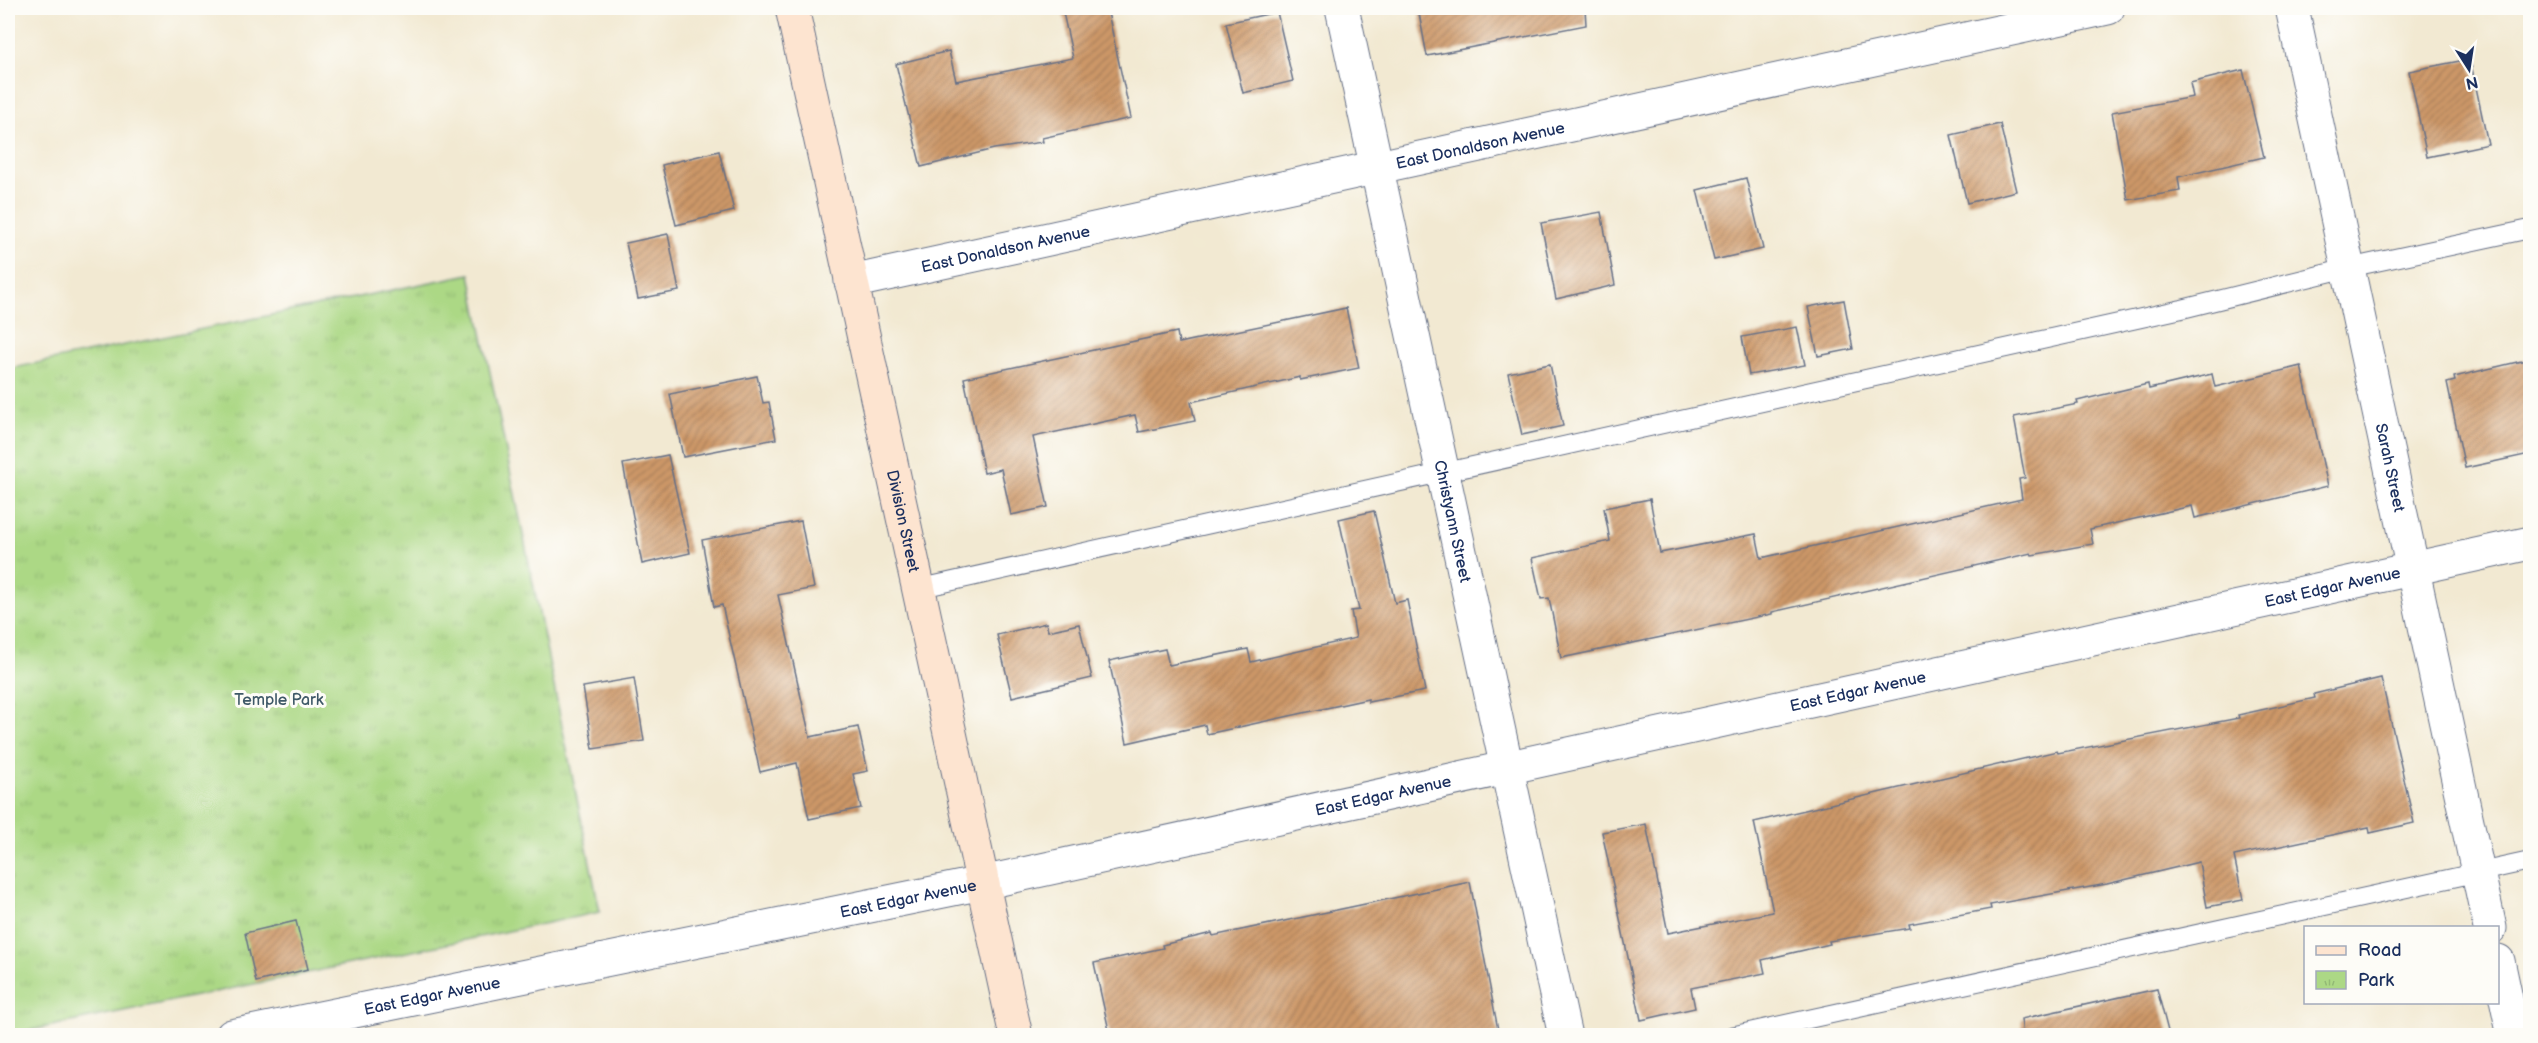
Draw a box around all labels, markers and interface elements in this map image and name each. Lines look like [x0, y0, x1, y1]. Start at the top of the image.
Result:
north arrow [2439, 39, 2499, 99]
text: N [2464, 72, 2480, 93]
street label: East Donaldson Avenue [1394, 119, 1567, 174]
street label: East Donaldson Avenue [920, 222, 1092, 277]
street label: Sarah Street [2371, 422, 2408, 514]
street label: Christyann Street [1429, 459, 1474, 584]
street label: Division Street [882, 468, 923, 574]
street label: East Edgar Avenue [2263, 564, 2403, 612]
street label: East Edgar Avenue [1788, 668, 1928, 716]
park label: Temple Park [234, 691, 324, 710]
street label: East Edgar Avenue [1314, 772, 1454, 821]
street label: East Edgar Avenue [839, 876, 979, 923]
legend [2304, 926, 2499, 1004]
text: Road [2358, 940, 2402, 961]
text: Park [2358, 970, 2394, 991]
street label: East Edgar Avenue [362, 973, 503, 1020]

